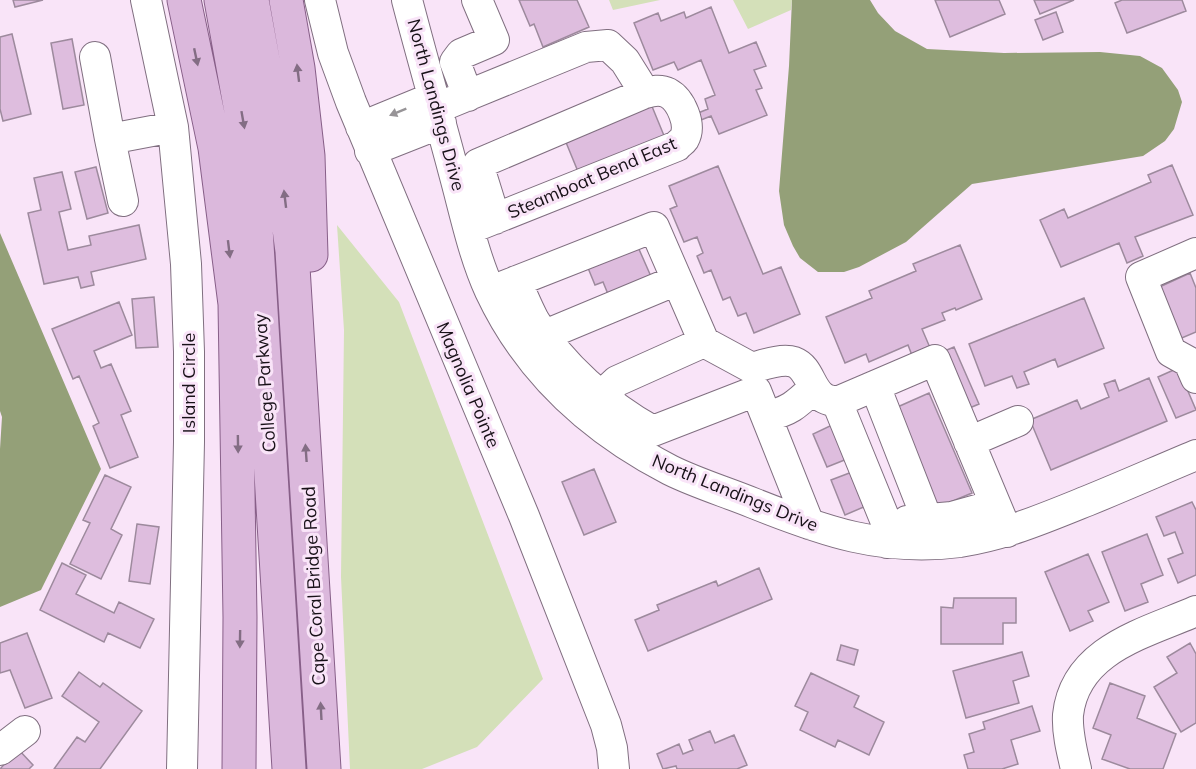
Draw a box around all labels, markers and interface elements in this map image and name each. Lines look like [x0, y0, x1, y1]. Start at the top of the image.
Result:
street label: North Landings Drive [402, 16, 471, 193]
one-way arrow [192, 48, 201, 67]
one-way arrow [294, 64, 303, 83]
one-way arrow [388, 107, 406, 117]
one-way arrow [238, 110, 247, 129]
street label: Steamboat Bend East [504, 132, 680, 224]
one-way arrow [280, 189, 290, 208]
one-way arrow [224, 240, 234, 259]
street label: College Parkway [248, 312, 281, 453]
street label: Magnolia Pointe [432, 318, 505, 451]
street label: Island Circle [177, 333, 200, 433]
one-way arrow [233, 434, 243, 453]
one-way arrow [301, 444, 310, 463]
street label: North Landings Drive [649, 449, 822, 536]
street label: Cape Coral Bridge Road [297, 486, 330, 686]
one-way arrow [235, 629, 245, 648]
one-way arrow [316, 701, 326, 720]

